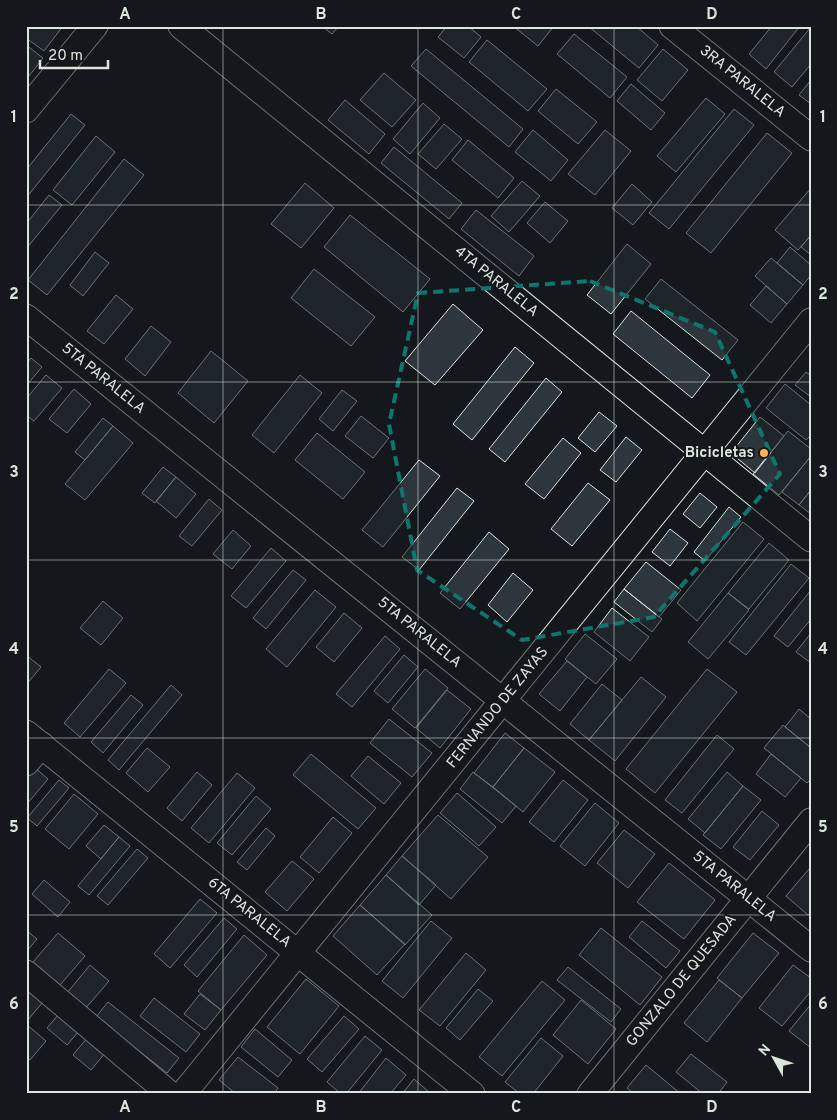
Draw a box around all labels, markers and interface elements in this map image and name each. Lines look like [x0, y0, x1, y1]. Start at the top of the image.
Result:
text: A [119, 5, 131, 25]
text: B [315, 5, 327, 25]
text: C [511, 5, 521, 25]
text: D [706, 5, 718, 25]
scale bar [40, 38, 108, 70]
street label: 3RA PARALELA [695, 42, 789, 122]
text: 20 m [48, 47, 83, 66]
text: 1 [11, 108, 17, 128]
text: 1 [820, 108, 826, 128]
street label: 4TA PARALELA [450, 242, 542, 322]
text: 2 [9, 285, 19, 305]
text: 2 [818, 285, 828, 305]
street label: 5TA PARALELA [57, 339, 149, 419]
place label: Bicicletas [685, 444, 754, 463]
marker: Bicicletas [758, 447, 770, 459]
text: 3 [9, 463, 19, 483]
text: 3 [818, 463, 828, 483]
street label: 5TA PARALELA [373, 593, 465, 673]
text: 4 [9, 640, 19, 660]
text: 4 [818, 640, 828, 660]
street label: FERNANDO DE ZAYAS [443, 643, 553, 773]
text: 5 [9, 818, 19, 838]
text: 5 [818, 818, 828, 838]
street label: 5TA PARALELA [688, 847, 780, 927]
street label: 6TA PARALELA [203, 874, 295, 952]
street label: GONZALO DE QUESADA [623, 911, 741, 1051]
text: 6 [9, 995, 19, 1015]
text: 6 [818, 995, 828, 1015]
north arrow [750, 1032, 800, 1082]
text: N [755, 1041, 775, 1060]
text: A [119, 1098, 131, 1118]
text: B [315, 1098, 327, 1118]
text: C [511, 1098, 521, 1118]
text: D [706, 1098, 718, 1118]

